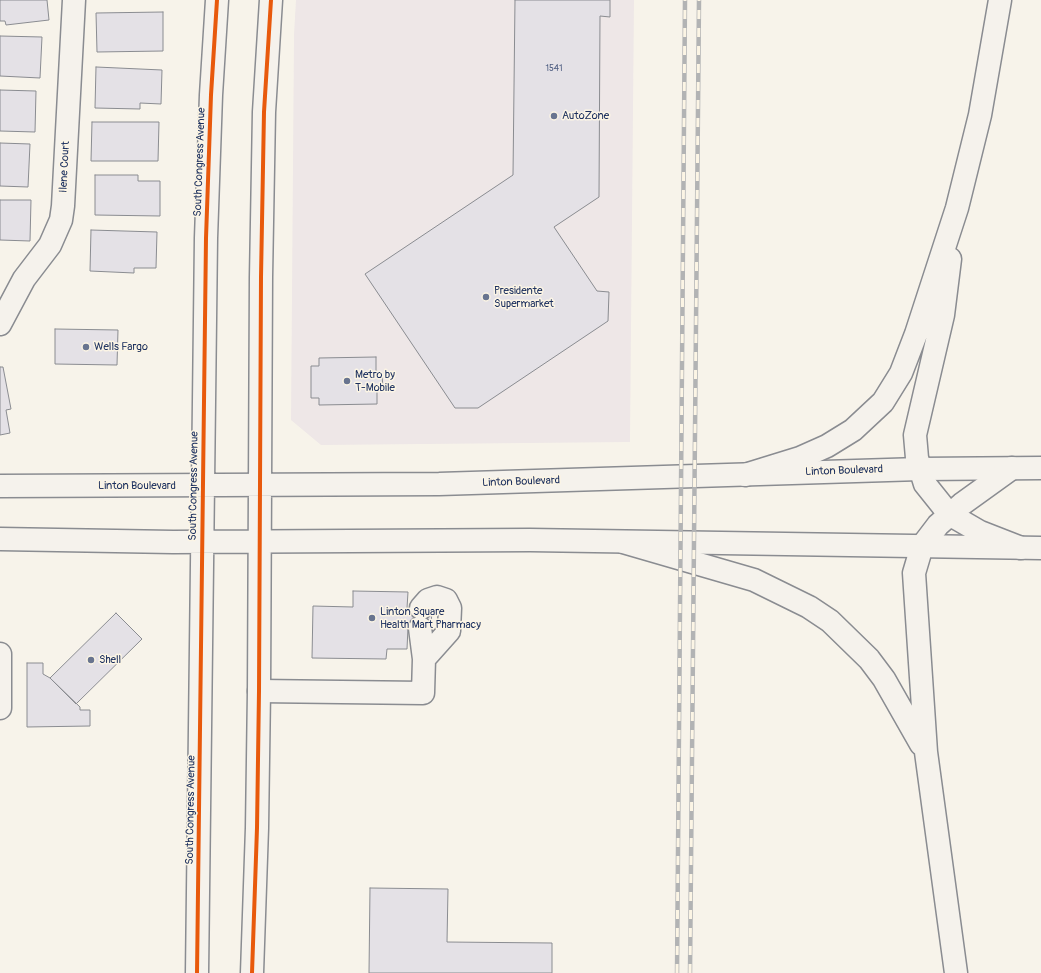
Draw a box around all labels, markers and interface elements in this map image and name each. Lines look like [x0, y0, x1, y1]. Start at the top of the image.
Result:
house number: 1541 [545, 64, 563, 74]
street label: South Congress Avenue [191, 107, 209, 217]
place label: AutoZone [562, 109, 609, 123]
marker: AutoZone [549, 111, 559, 121]
street label: Ilene Court [57, 141, 73, 193]
place label: Presidente Supermarket [494, 284, 554, 310]
marker: Presidente Supermarket [481, 292, 491, 302]
place label: Wells Fargo [94, 340, 148, 354]
marker: Wells Fargo [81, 342, 91, 352]
place label: Metro by T-Mobile [355, 368, 395, 394]
marker: Metro by T-Mobile [342, 376, 352, 386]
street label: South Congress Avenue [186, 431, 202, 541]
street label: Linton Boulevard [805, 463, 883, 479]
street label: Linton Boulevard [482, 474, 560, 490]
street label: Linton Boulevard [98, 479, 176, 493]
place label: Linton Square Health Mart Pharmacy [380, 605, 481, 631]
marker: Linton Square Health Mart Pharmacy [367, 613, 377, 623]
place label: Shell [99, 653, 121, 667]
marker: Shell [86, 655, 96, 665]
street label: South Congress Avenue [183, 755, 199, 865]

